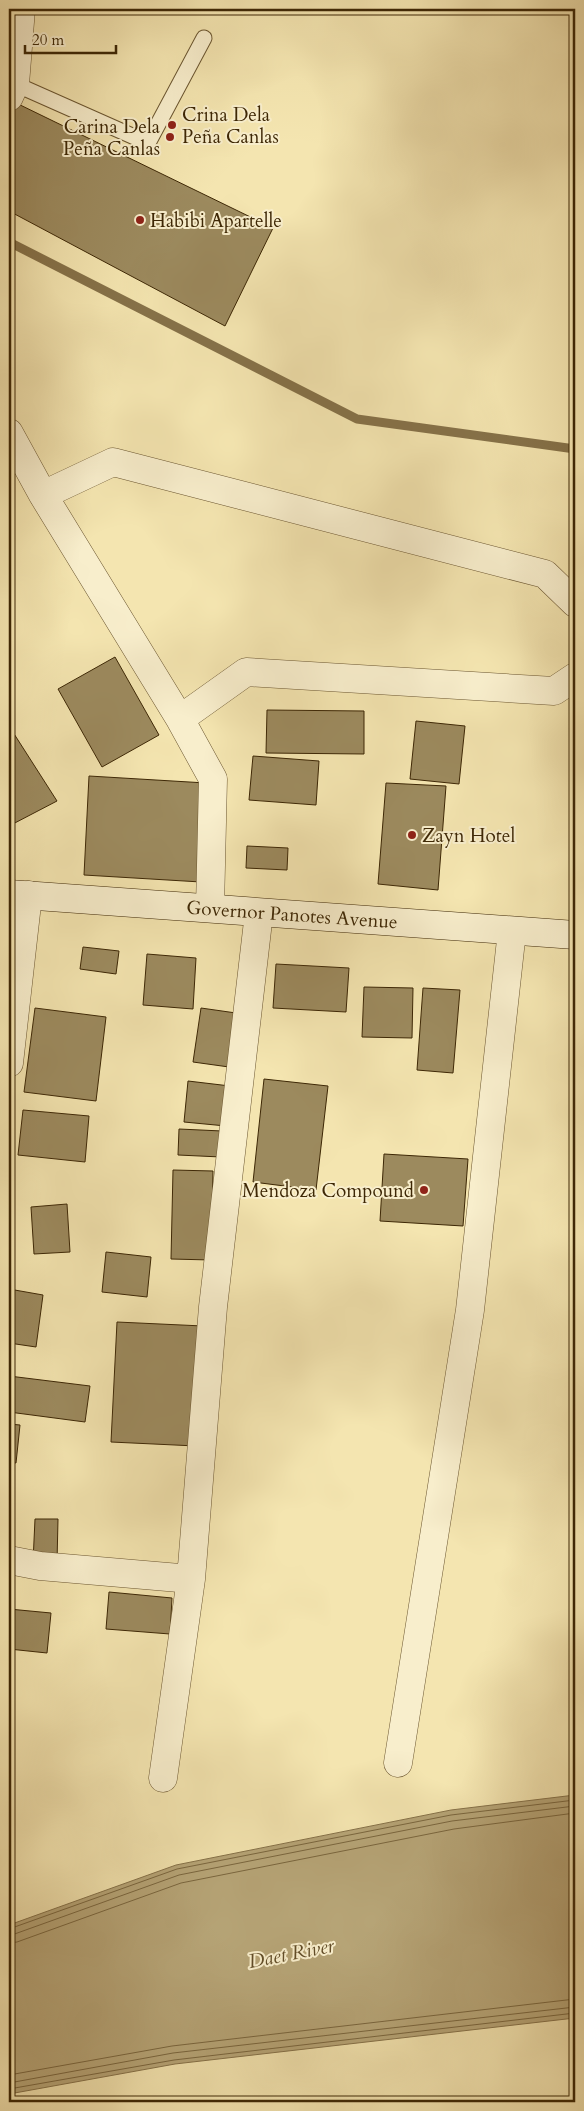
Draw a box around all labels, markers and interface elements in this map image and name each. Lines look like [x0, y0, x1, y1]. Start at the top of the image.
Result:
scale bar [25, 22, 116, 54]
text: 20 m [32, 30, 64, 50]
place label: Crina Dela Peña Canlas [182, 102, 279, 150]
place label: Carina Dela Peña Canlas [63, 114, 160, 162]
marker: Crina Dela Peña Canlas [166, 119, 178, 131]
marker: Carina Dela Peña Canlas [164, 131, 176, 143]
place label: Habibi Apartelle [150, 208, 282, 234]
marker: Habibi Apartelle [134, 214, 146, 226]
place label: Zayn Hotel [422, 823, 515, 849]
marker: Zayn Hotel [406, 829, 418, 841]
street label: Governor Panotes Avenue [185, 895, 398, 935]
place label: Mendoza Compound [242, 1178, 414, 1204]
marker: Mendoza Compound [418, 1184, 430, 1196]
water label: Daet River [246, 1932, 338, 1975]

